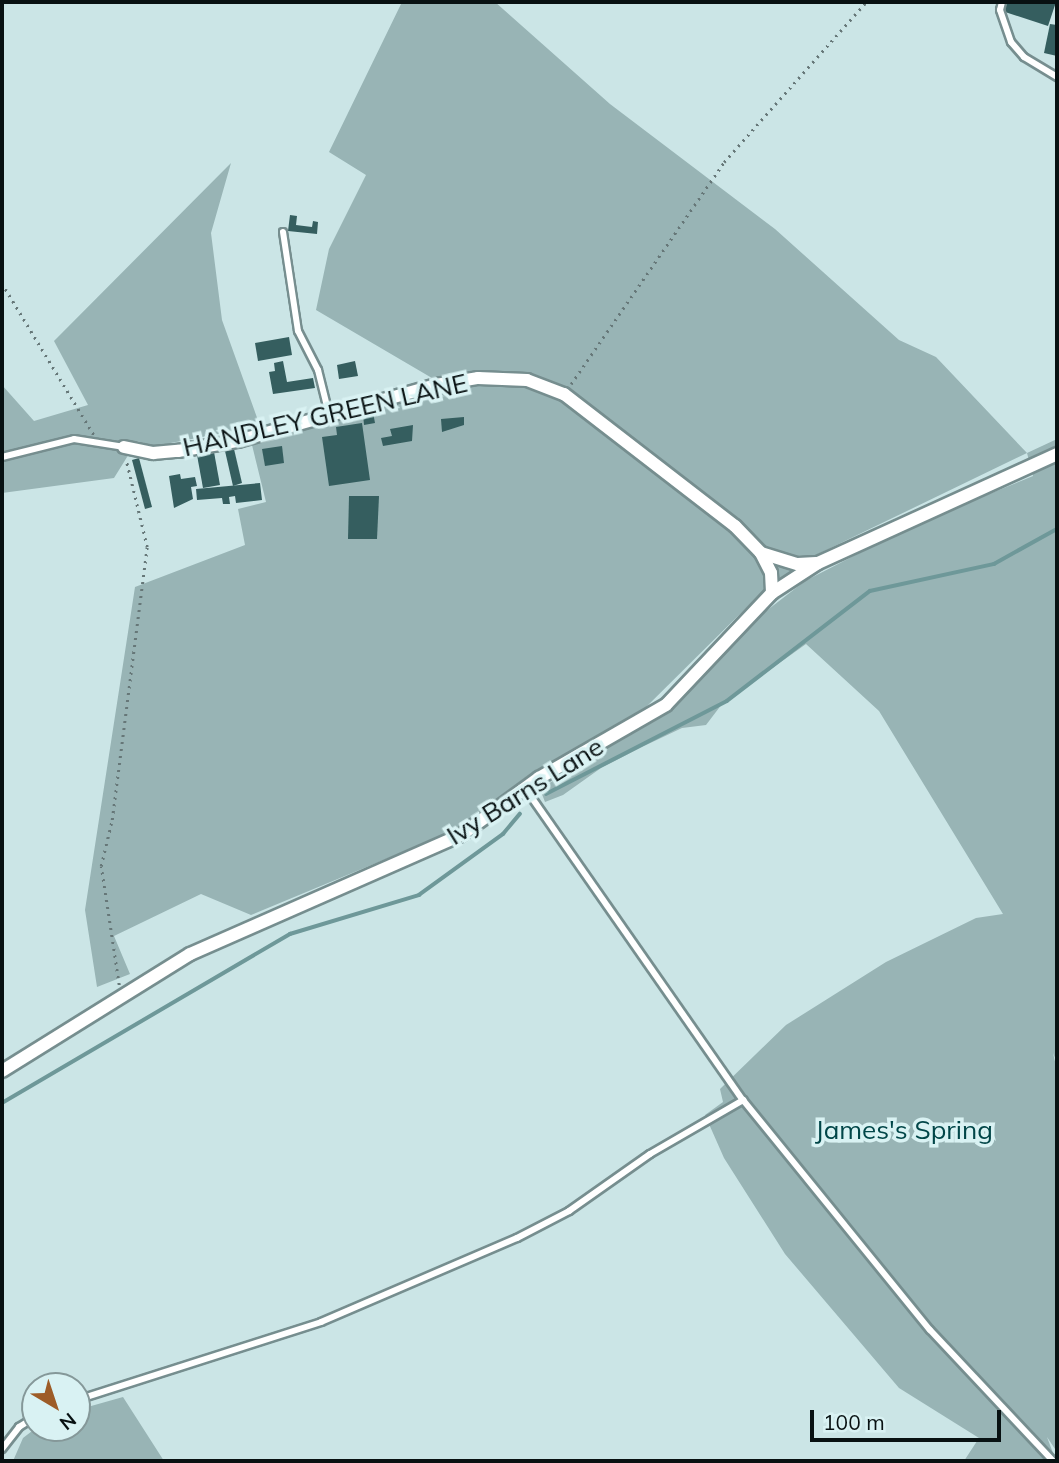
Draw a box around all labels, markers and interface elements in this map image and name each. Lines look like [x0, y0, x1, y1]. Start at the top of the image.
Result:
street label: HANDLEY GREEN LANE [180, 367, 470, 463]
street label: Ivy Barns Lane [441, 731, 609, 851]
park label: James's Spring [815, 1114, 993, 1146]
north arrow [21, 1372, 91, 1442]
scale bar [814, 1396, 1005, 1440]
text: N [55, 1408, 81, 1436]
text: 100 m [823, 1409, 885, 1435]

